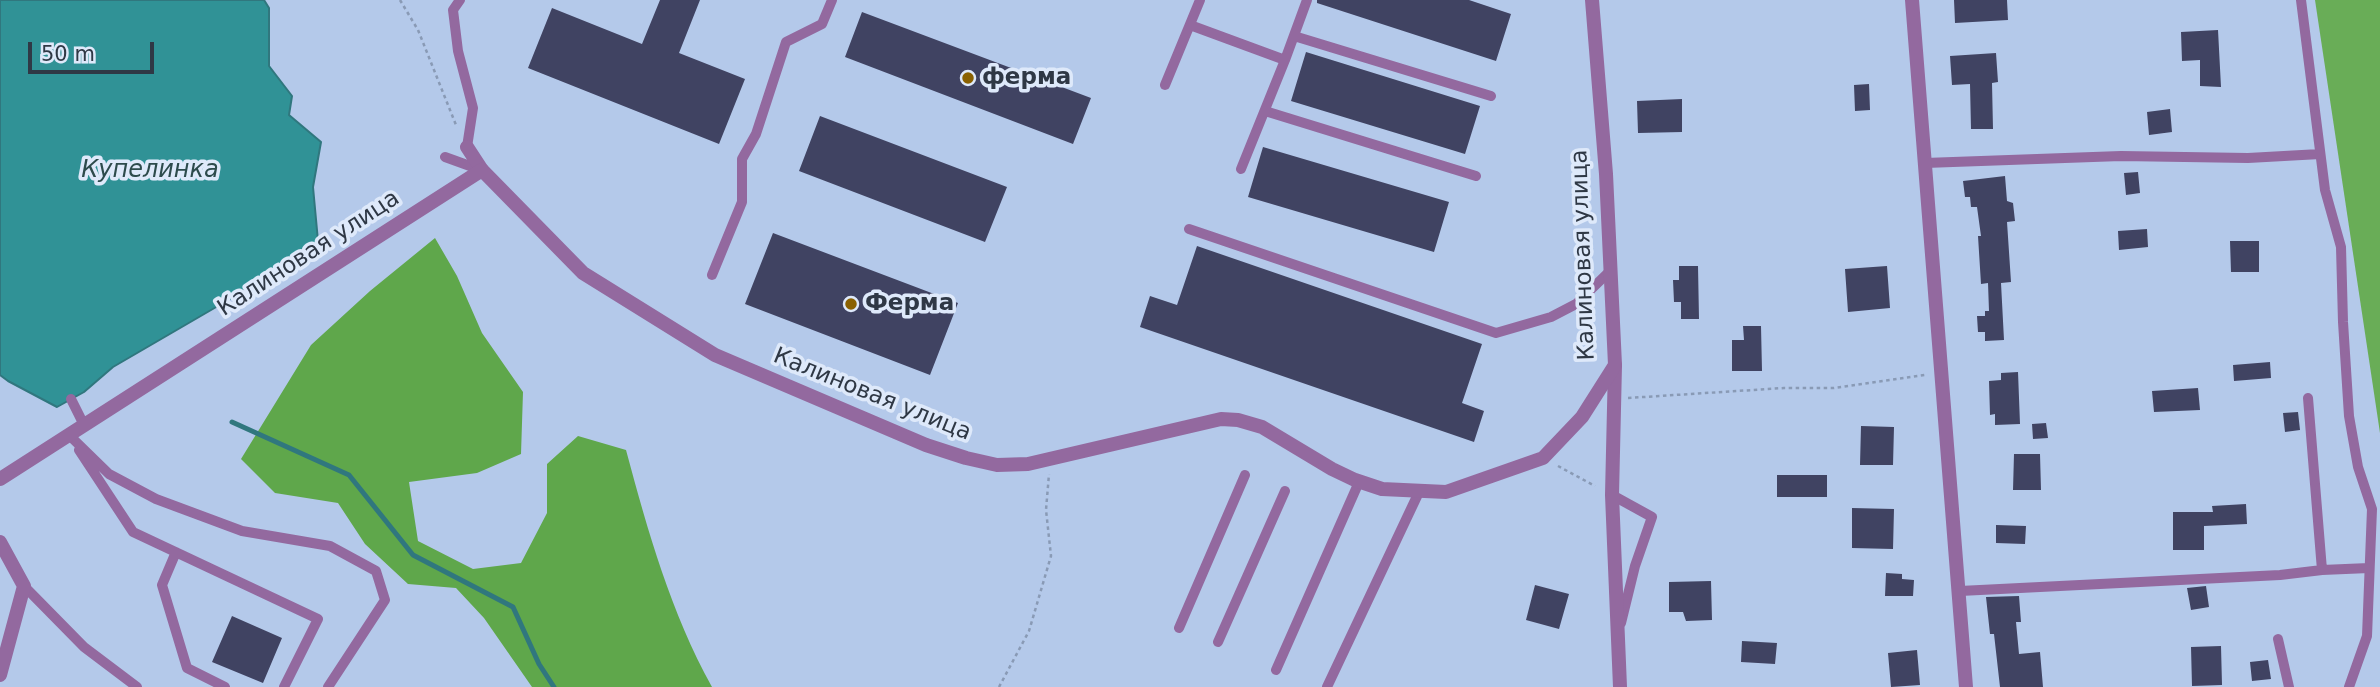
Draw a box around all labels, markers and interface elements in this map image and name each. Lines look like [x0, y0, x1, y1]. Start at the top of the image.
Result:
scale bar [32, 28, 158, 72]
text: 50 m [41, 42, 95, 66]
place label: ферма [982, 64, 1071, 92]
marker: ферма [960, 70, 976, 86]
street label: Калиновая улица [1567, 149, 1601, 361]
water label: Купелинка [81, 157, 219, 185]
street label: Калиновая улица [213, 185, 405, 323]
place label: Ферма [865, 290, 954, 318]
marker: Ферма [843, 296, 859, 312]
street label: Калиновая улица [769, 343, 975, 447]

